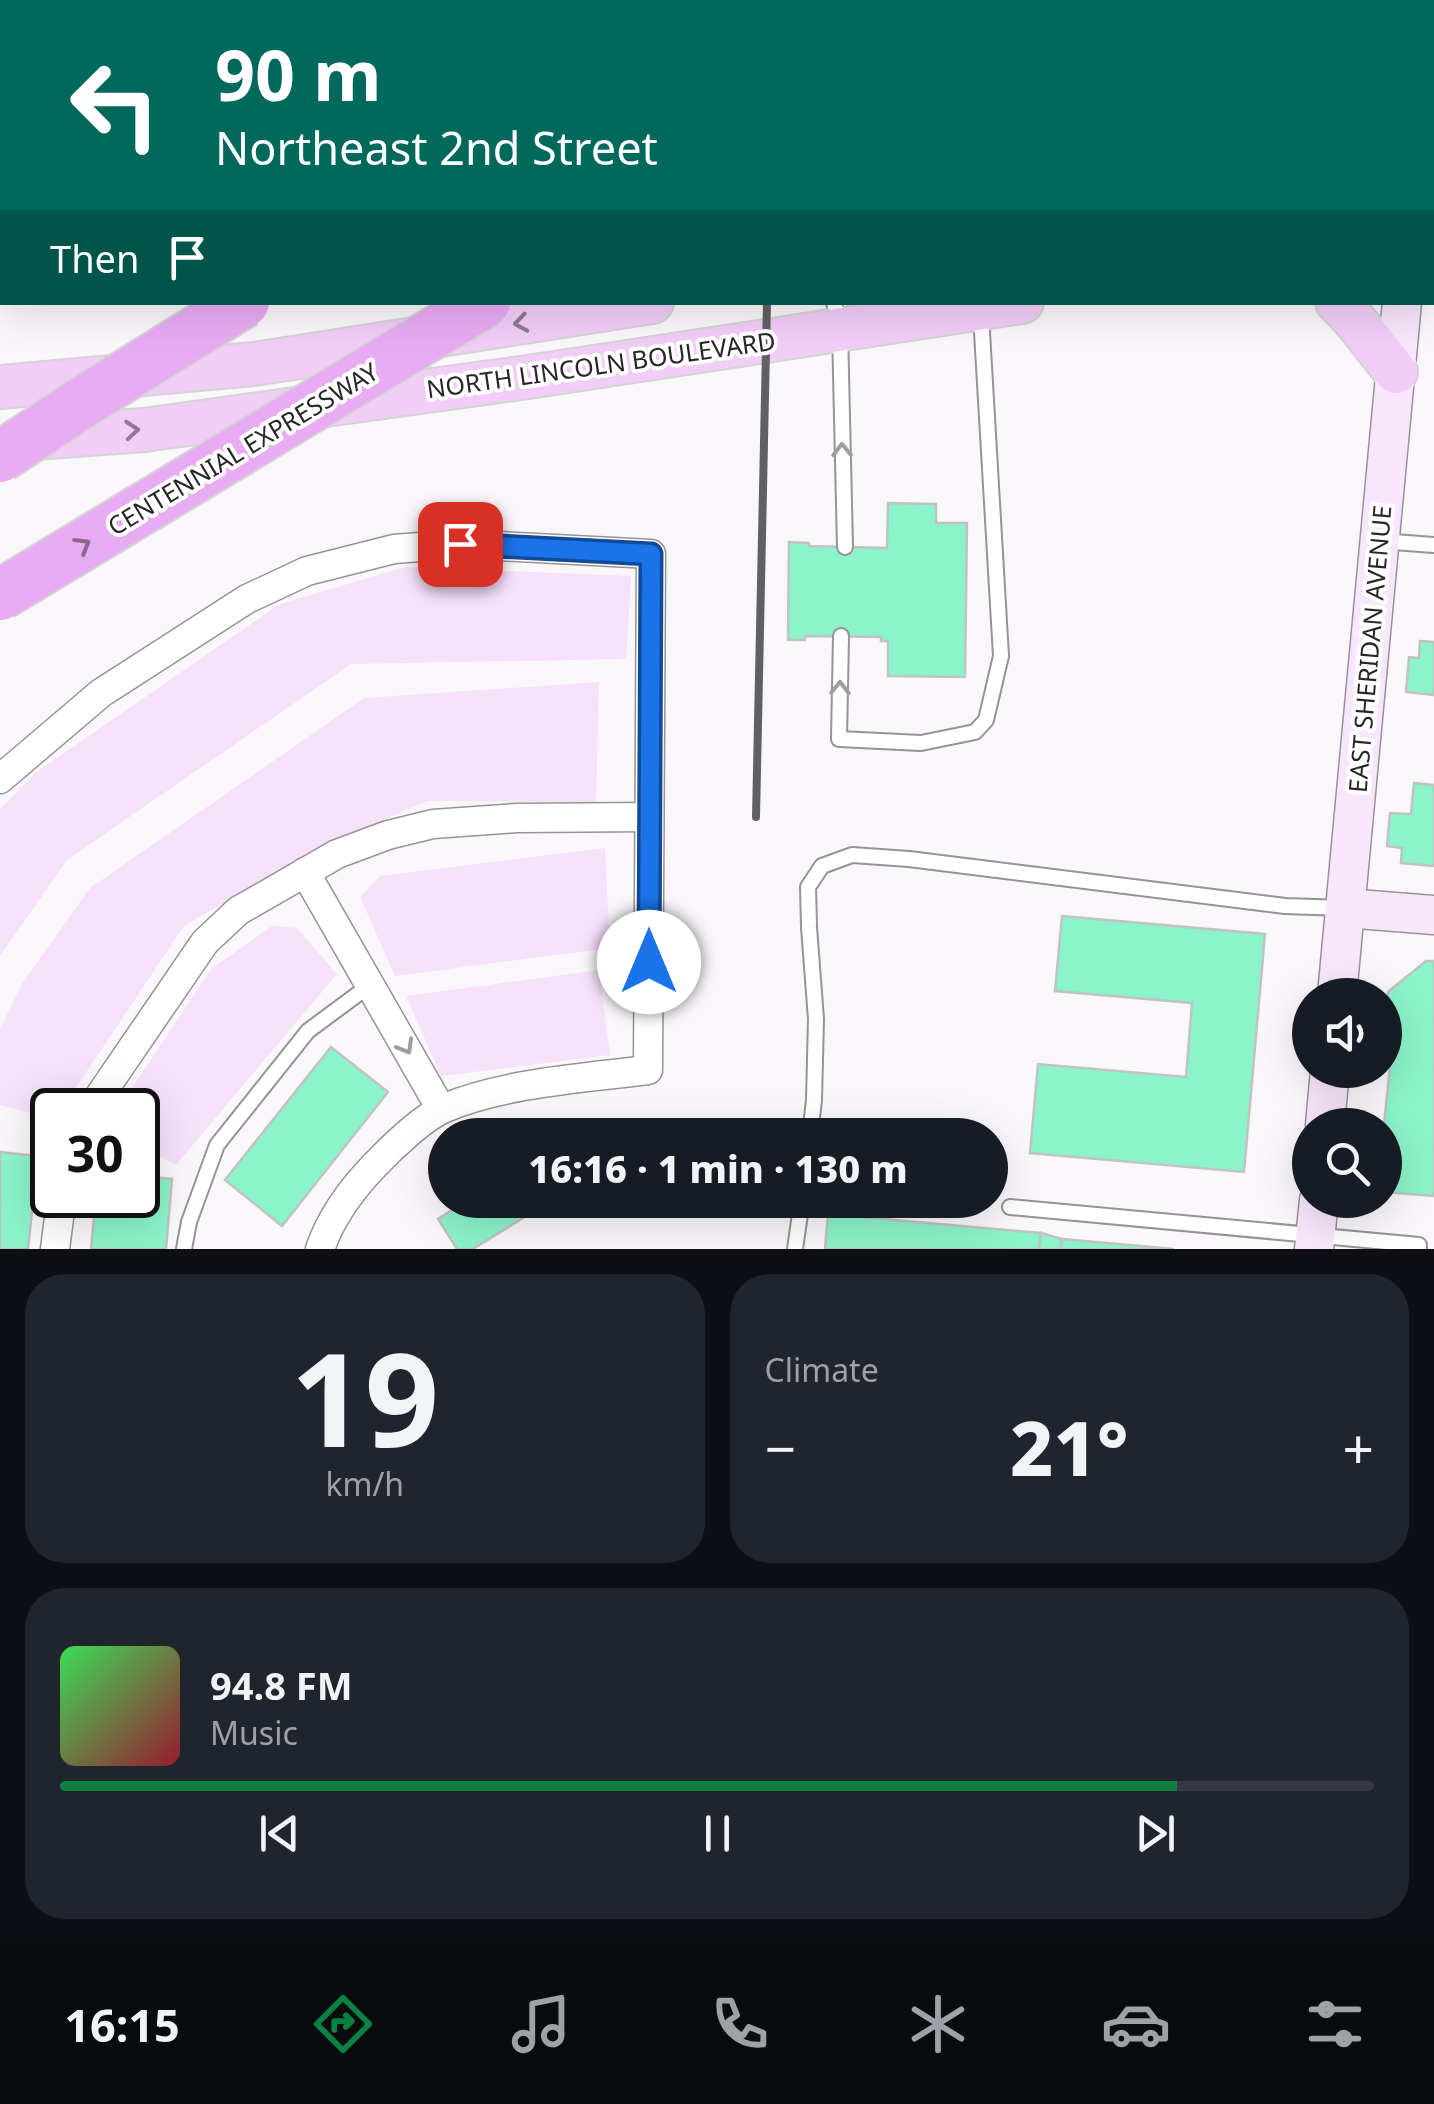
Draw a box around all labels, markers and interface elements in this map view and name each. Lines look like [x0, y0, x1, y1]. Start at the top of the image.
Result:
text: 90 m [215, 26, 382, 122]
icon: left [50, 40, 180, 170]
text: Northeast 2nd Street [215, 117, 658, 178]
icon: arrive [160, 230, 215, 285]
text: Then [50, 232, 140, 284]
one-way arrow [512, 311, 529, 332]
street label: NORTH LINCOLN BOULEVARD [424, 323, 777, 405]
street label: CENTENNIAL EXPRESSWAY [101, 353, 385, 543]
one-way arrow [125, 420, 141, 442]
one-way arrow [832, 441, 853, 457]
pin [418, 502, 503, 587]
street label: EAST SHERIDAN AVENUE [1339, 504, 1399, 794]
icon: arrive [433, 517, 488, 572]
one-way arrow [72, 538, 90, 557]
one-way arrow [829, 679, 850, 695]
position arrow [597, 910, 701, 1014]
map controls [1292, 978, 1402, 1218]
button: sound [1292, 978, 1402, 1088]
one-way arrow [393, 1037, 413, 1055]
speed limit sign: 30 [30, 1088, 160, 1218]
button: search [1292, 1108, 1402, 1218]
text: 16:16 · 1 min · 130 m [528, 1142, 908, 1194]
text: 19 [290, 1308, 439, 1485]
text: Climate [765, 1348, 879, 1391]
text: 21° [1010, 1396, 1128, 1498]
text: − [765, 1410, 796, 1485]
text: + [1343, 1410, 1374, 1485]
text: km/h [325, 1462, 404, 1505]
text: 94.8 FM [210, 1659, 352, 1711]
text: Music [210, 1711, 298, 1754]
icon: previous [252, 1806, 307, 1861]
icon: pause [690, 1806, 745, 1861]
icon: next [1128, 1806, 1183, 1861]
icon: directions [308, 1989, 378, 2059]
icon: music [506, 1989, 576, 2059]
icon: phone [705, 1989, 775, 2059]
icon: climate [903, 1989, 973, 2059]
icon: car [1101, 1989, 1171, 2059]
icon: filters [1300, 1989, 1370, 2059]
text: 16:15 [64, 1994, 180, 2055]

